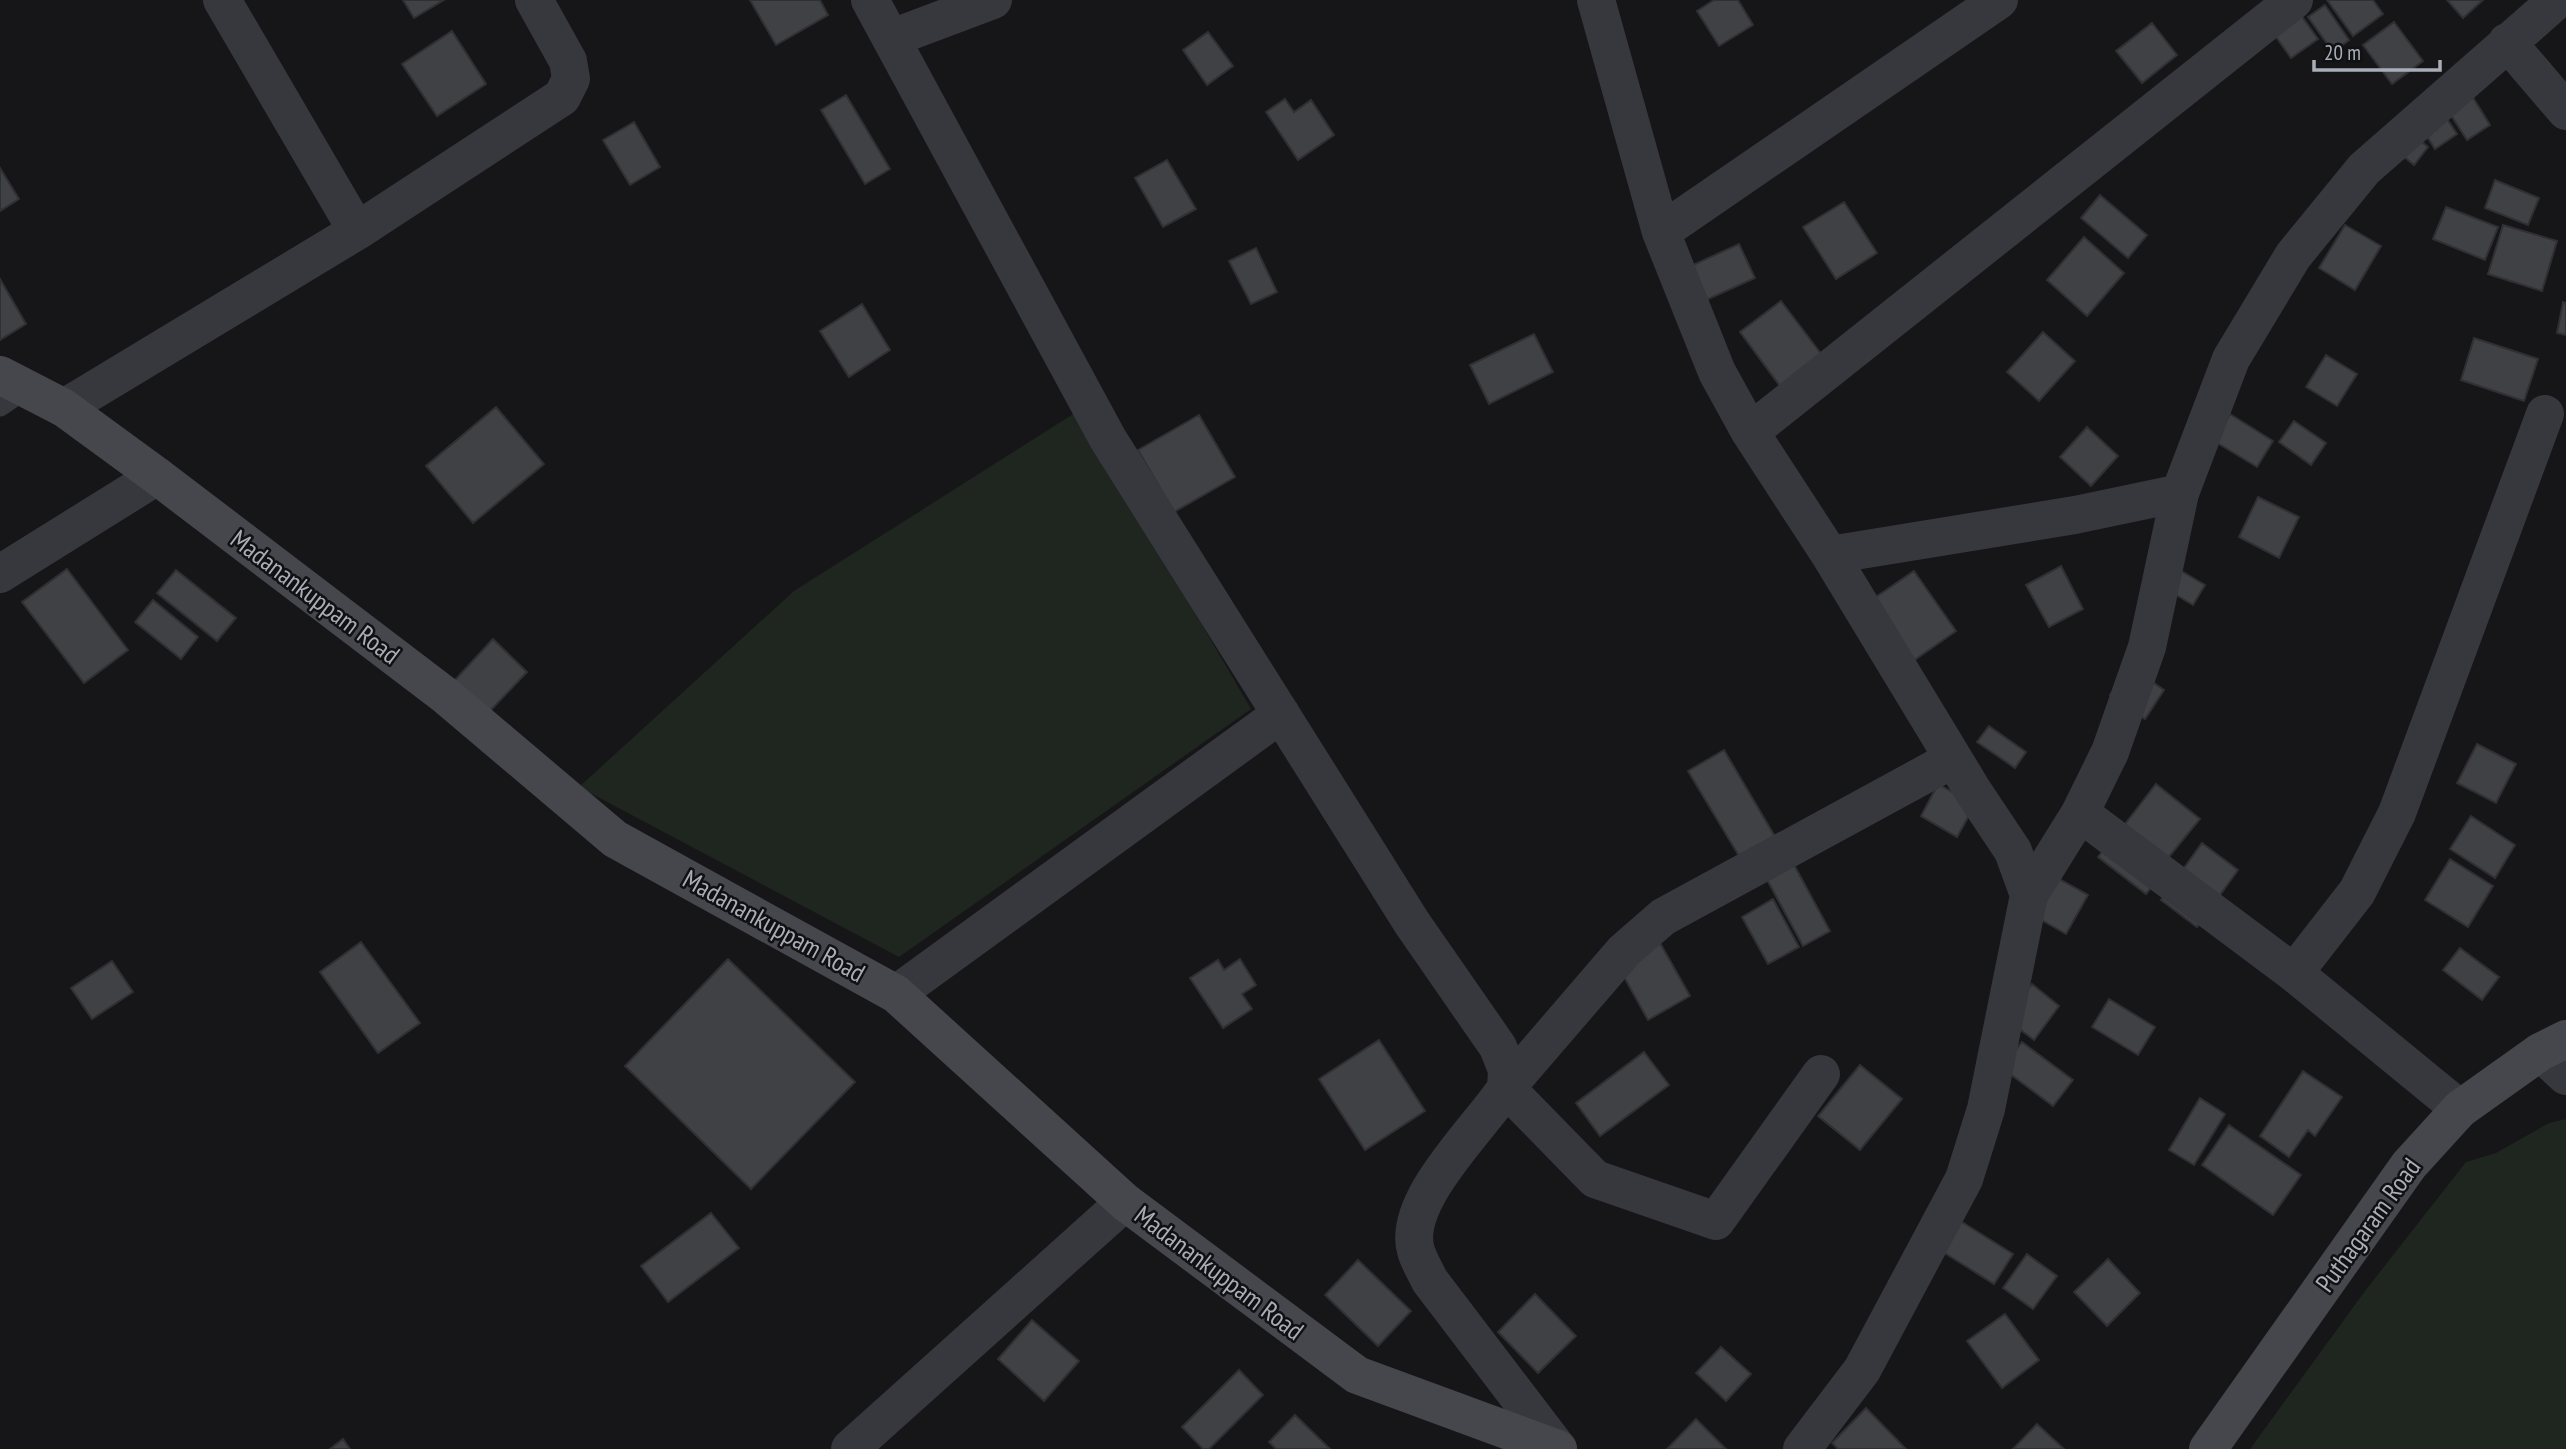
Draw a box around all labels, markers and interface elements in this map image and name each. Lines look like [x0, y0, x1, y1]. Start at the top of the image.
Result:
scale bar [2314, 28, 2440, 72]
text: 20 m [2324, 39, 2361, 66]
street label: Madanankuppam Road [224, 522, 406, 671]
street label: Madanankuppam Road [677, 862, 871, 989]
street label: Puthagaram Road [2308, 1151, 2427, 1298]
street label: Madanankuppam Road [1128, 1198, 1310, 1347]

